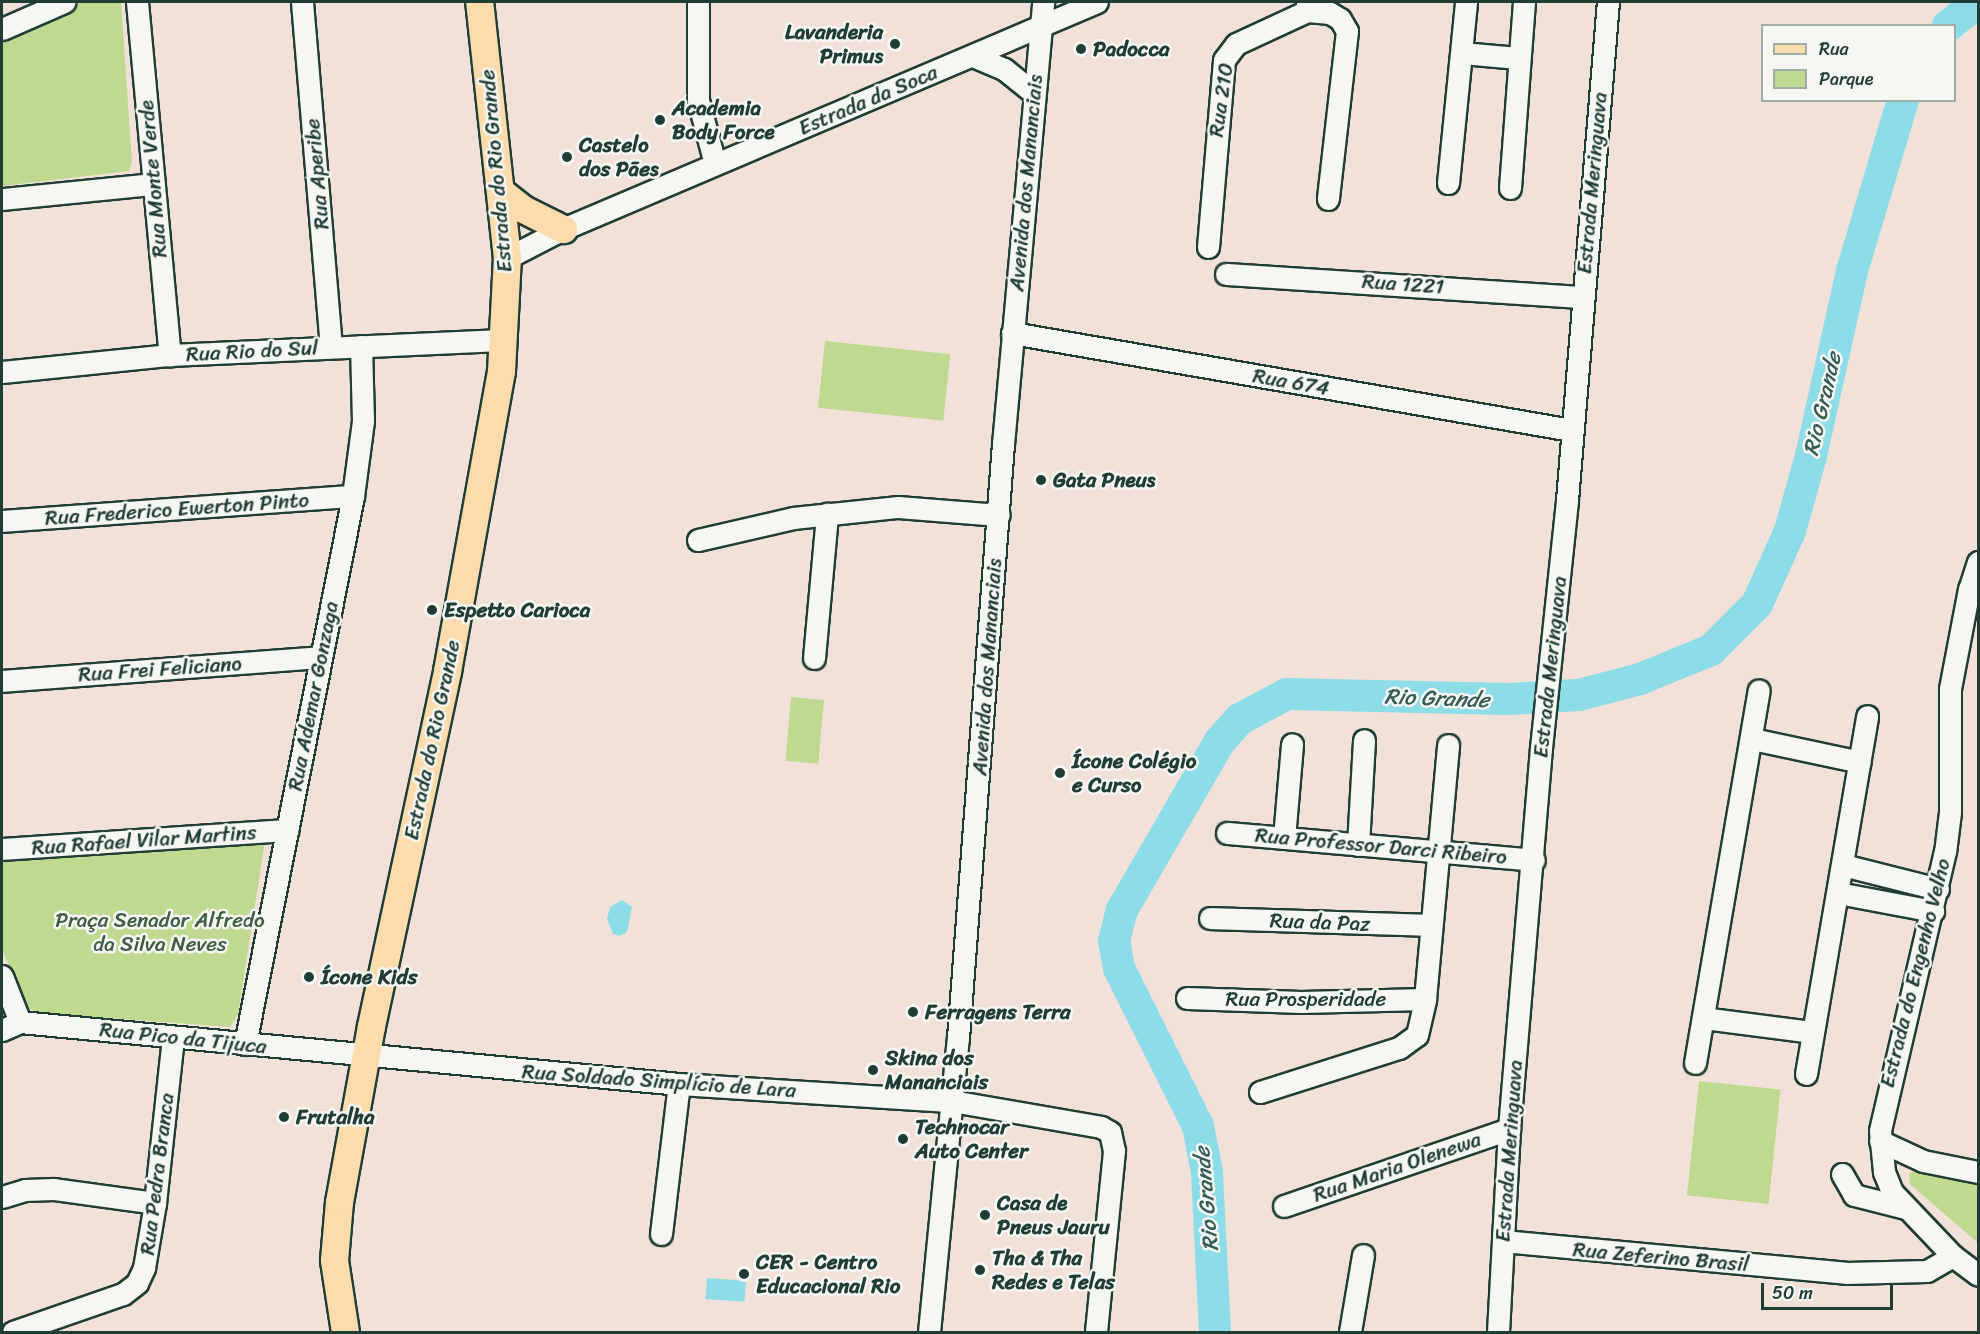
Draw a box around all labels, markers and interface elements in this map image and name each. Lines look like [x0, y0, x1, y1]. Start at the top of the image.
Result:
place label: Lavanderia Primus [785, 19, 883, 69]
legend [1761, 24, 1956, 102]
text: Rua [1819, 33, 1849, 65]
place label: Padocca [1093, 36, 1170, 62]
marker: Lavanderia Primus [888, 37, 902, 51]
marker: Padocca [1074, 42, 1088, 56]
street label: Estrada da Soca [795, 59, 941, 141]
street label: Rua 210 [1203, 61, 1239, 139]
text: Parque [1819, 63, 1873, 95]
street label: Estrada do Rio Grande [475, 68, 517, 274]
street label: Avenida dos Mananciais [1004, 73, 1048, 293]
street label: Estrada Meringuava [1571, 91, 1613, 275]
place label: Academia Body Force [672, 95, 775, 145]
street label: Rua Monte Verde [134, 100, 172, 258]
marker: Academia Body Force [653, 113, 667, 127]
street label: Rua Aperibe [300, 117, 334, 231]
place label: Castelo dos Pães [579, 132, 660, 182]
marker: Castelo dos Pães [560, 150, 574, 164]
street label: Rua 1221 [1361, 269, 1445, 299]
street label: Rua Rio do Sul [185, 335, 319, 367]
water label: Rio Grande [1797, 350, 1847, 458]
street label: Rua 674 [1251, 363, 1331, 401]
place label: Gata Pneus [1053, 467, 1158, 493]
marker: Gata Pneus [1034, 473, 1048, 487]
street label: Rua Frederico Ewerton Pinto [44, 487, 310, 531]
street label: Avenida dos Mananciais [967, 557, 1007, 777]
street label: Estrada Meringuava [1528, 575, 1572, 759]
place label: Espetto Carioca [444, 597, 590, 623]
street label: Rua Ademar Gonzaga [282, 599, 344, 793]
marker: Espetto Carioca [425, 603, 439, 617]
street label: Estrada do Rio Grande [398, 638, 466, 842]
street label: Rua Frei Feliciano [77, 651, 243, 687]
water label: Rio Grande [1384, 683, 1490, 713]
place label: Ícone Colégio e Curso [1072, 748, 1196, 798]
marker: Ícone Colégio e Curso [1053, 766, 1067, 780]
street label: Rua Rafael Vilar Martins [30, 820, 258, 860]
street label: Rua Professor Darci Ribeiro [1253, 822, 1509, 870]
street label: Estrada do Engenho Velho [1874, 855, 1956, 1091]
park label: Praça Senador Alfredo da Silva Neves [55, 907, 265, 957]
street label: Rua da Paz [1269, 908, 1371, 936]
place label: Ícone Kids [321, 964, 417, 990]
marker: Ícone Kids [302, 970, 316, 984]
street label: Rua Prosperidade [1225, 986, 1387, 1012]
place label: Ferragens Terra [925, 999, 1071, 1025]
marker: Ferragens Terra [906, 1005, 920, 1019]
street label: Rua Pico da Tijuca [98, 1017, 268, 1059]
place label: Skina dos Mananciais [885, 1045, 988, 1095]
street label: Rua Soldado Simplício de Lara [521, 1059, 797, 1103]
street label: Estrada Meringuava [1490, 1059, 1528, 1243]
marker: Skina dos Mananciais [866, 1063, 880, 1077]
street label: Rua Pedra Branca [135, 1091, 179, 1257]
place label: Frutalha [296, 1104, 375, 1130]
marker: Frutalha [277, 1110, 291, 1124]
place label: Technocar Auto Center [915, 1114, 1029, 1164]
street label: Rua Maria Olenewa [1310, 1126, 1484, 1208]
marker: Technocar Auto Center [896, 1132, 910, 1146]
water label: Rio Grande [1188, 1146, 1224, 1252]
place label: Casa de Pneus Jauru [997, 1190, 1110, 1240]
marker: Casa de Pneus Jauru [978, 1208, 992, 1222]
street label: Rua Zeferino Brasil [1571, 1237, 1751, 1277]
place label: Tha & Tha Redes e Telas [992, 1245, 1116, 1295]
place label: CER - Centro Educacional Rio [756, 1249, 900, 1299]
marker: Tha & Tha Redes e Telas [973, 1263, 987, 1277]
marker: CER - Centro Educacional Rio [737, 1267, 751, 1281]
scale bar [1764, 1271, 1896, 1309]
text: 50 m [1772, 1277, 1813, 1309]

